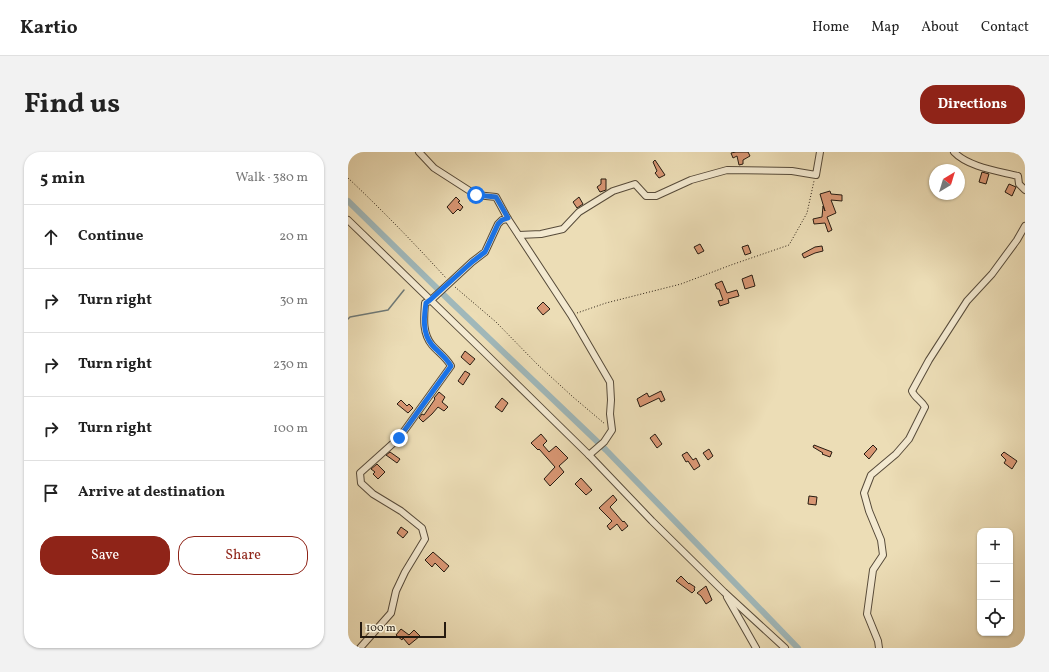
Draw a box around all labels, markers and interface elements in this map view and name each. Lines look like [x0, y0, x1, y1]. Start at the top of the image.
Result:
text: Kartio [20, 15, 78, 41]
text: Home [812, 18, 849, 37]
text: Map [871, 18, 899, 37]
text: About [921, 18, 959, 37]
text: Contact [981, 18, 1029, 37]
text: Find us [24, 85, 120, 124]
button: Directions [920, 85, 1025, 124]
north arrow [929, 164, 965, 200]
text: 5 min [40, 167, 85, 190]
text: Walk · 380 m [235, 169, 308, 187]
route start [467, 186, 485, 204]
icon: ahead [40, 226, 62, 248]
text: Continue [78, 226, 143, 247]
text: 20 m [279, 228, 308, 246]
icon: right [40, 290, 62, 312]
text: Turn right [78, 290, 152, 311]
text: 30 m [280, 292, 308, 310]
icon: right [40, 354, 62, 376]
text: Turn right [78, 354, 152, 375]
text: 230 m [273, 356, 308, 374]
icon: right [40, 418, 62, 440]
text: Turn right [78, 418, 152, 439]
text: 100 m [273, 420, 308, 438]
route end [390, 429, 408, 447]
icon: arrive [40, 482, 62, 504]
text: Arrive at destination [78, 482, 225, 503]
map controls [977, 528, 1013, 636]
button: + [977, 528, 1013, 564]
button: Save [40, 536, 170, 575]
button: Share [178, 536, 308, 575]
button: − [977, 564, 1013, 600]
button: locate [977, 600, 1013, 636]
scale bar [360, 620, 446, 639]
text: 100 m [366, 621, 396, 636]

